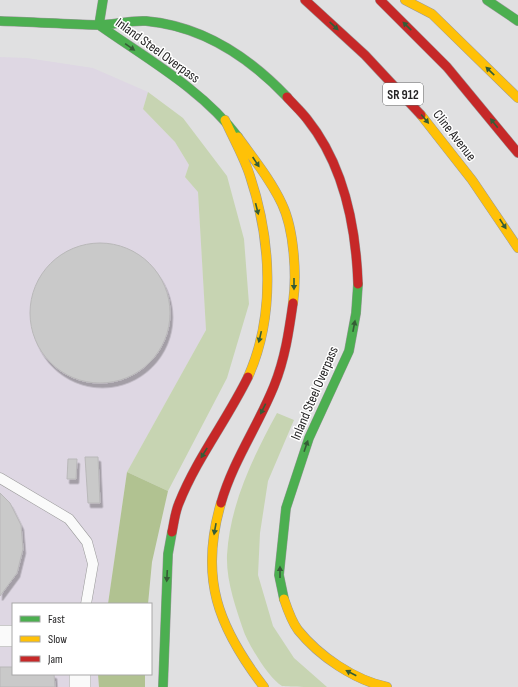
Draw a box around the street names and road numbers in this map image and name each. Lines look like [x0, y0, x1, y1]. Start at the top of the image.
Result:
street label: Inland Steel Overpass [112, 14, 203, 87]
road number: SR 912 [383, 83, 423, 105]
street label: Cline Avenue [429, 106, 480, 164]
street label: Inland Steel Overpass [287, 344, 342, 443]

